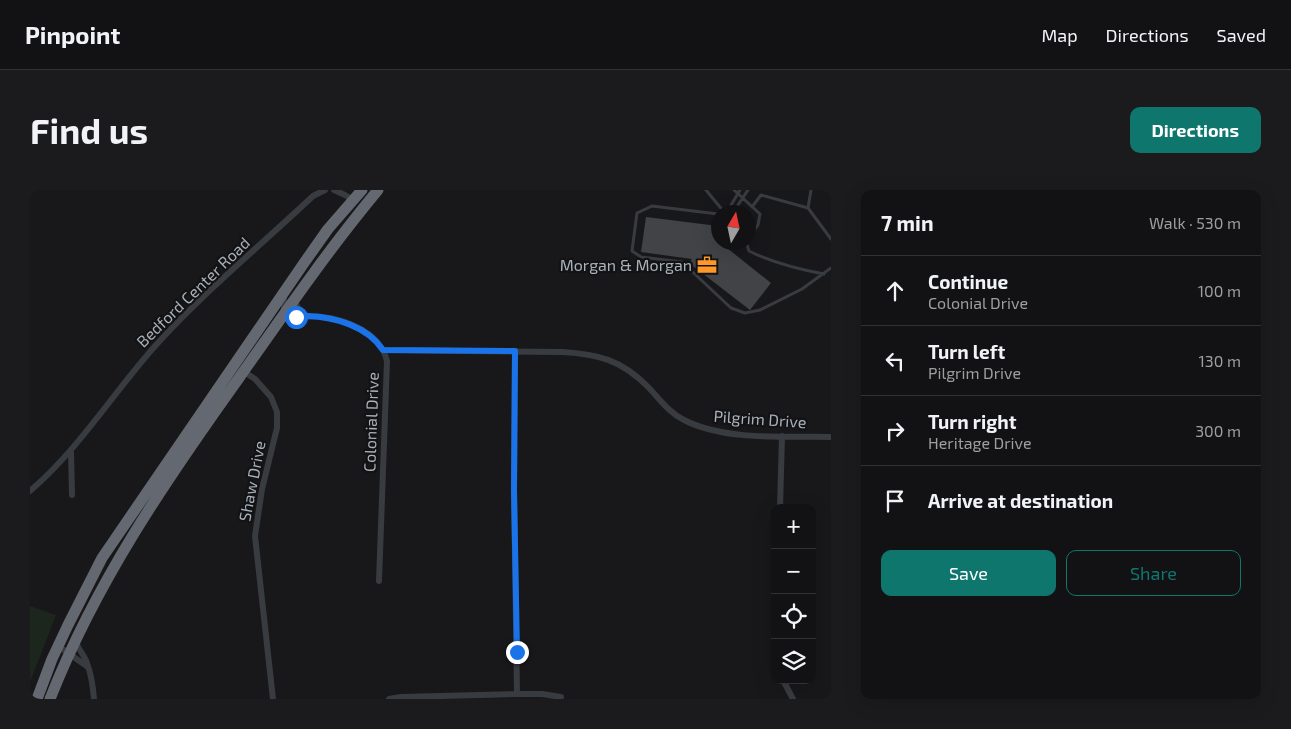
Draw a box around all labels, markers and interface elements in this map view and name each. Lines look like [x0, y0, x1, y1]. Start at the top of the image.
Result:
text: Pinpoint [25, 20, 120, 49]
text: Map [1041, 24, 1078, 46]
text: Directions [1106, 24, 1189, 46]
text: Saved [1217, 24, 1266, 46]
button: Directions [1130, 107, 1261, 153]
text: Find us [30, 109, 148, 151]
north arrow [711, 205, 756, 250]
text: 7 min [881, 210, 934, 235]
text: Walk · 530 m [1149, 213, 1241, 232]
street label: Bedford Center Road [132, 233, 253, 351]
office icon: Morgan & Morgan [696, 254, 718, 276]
place label: Morgan & Morgan [560, 255, 692, 274]
text: Continue [928, 270, 1008, 293]
icon: ahead [881, 277, 909, 305]
text: 100 m [1198, 281, 1241, 300]
text: Colonial Drive [928, 293, 1028, 312]
route start [285, 306, 308, 329]
text: Turn left [928, 340, 1005, 363]
icon: left [881, 347, 909, 375]
text: 130 m [1199, 351, 1241, 370]
text: Pilgrim Drive [928, 363, 1021, 382]
street label: Colonial Drive [359, 372, 382, 472]
street label: Pilgrim Drive [713, 406, 807, 431]
text: Turn right [928, 410, 1016, 433]
icon: right [881, 417, 909, 445]
text: 300 m [1195, 421, 1241, 440]
text: Heritage Drive [928, 433, 1032, 452]
street label: Shaw Drive [234, 439, 269, 523]
icon: arrive [881, 487, 909, 515]
text: Arrive at destination [928, 489, 1113, 512]
map controls [771, 504, 816, 684]
button: + [771, 504, 816, 549]
button: − [771, 549, 816, 594]
button: Save [881, 550, 1056, 596]
button: Share [1066, 550, 1241, 596]
button: locate [771, 594, 816, 639]
button: layers [771, 639, 816, 684]
route end [506, 641, 529, 664]

